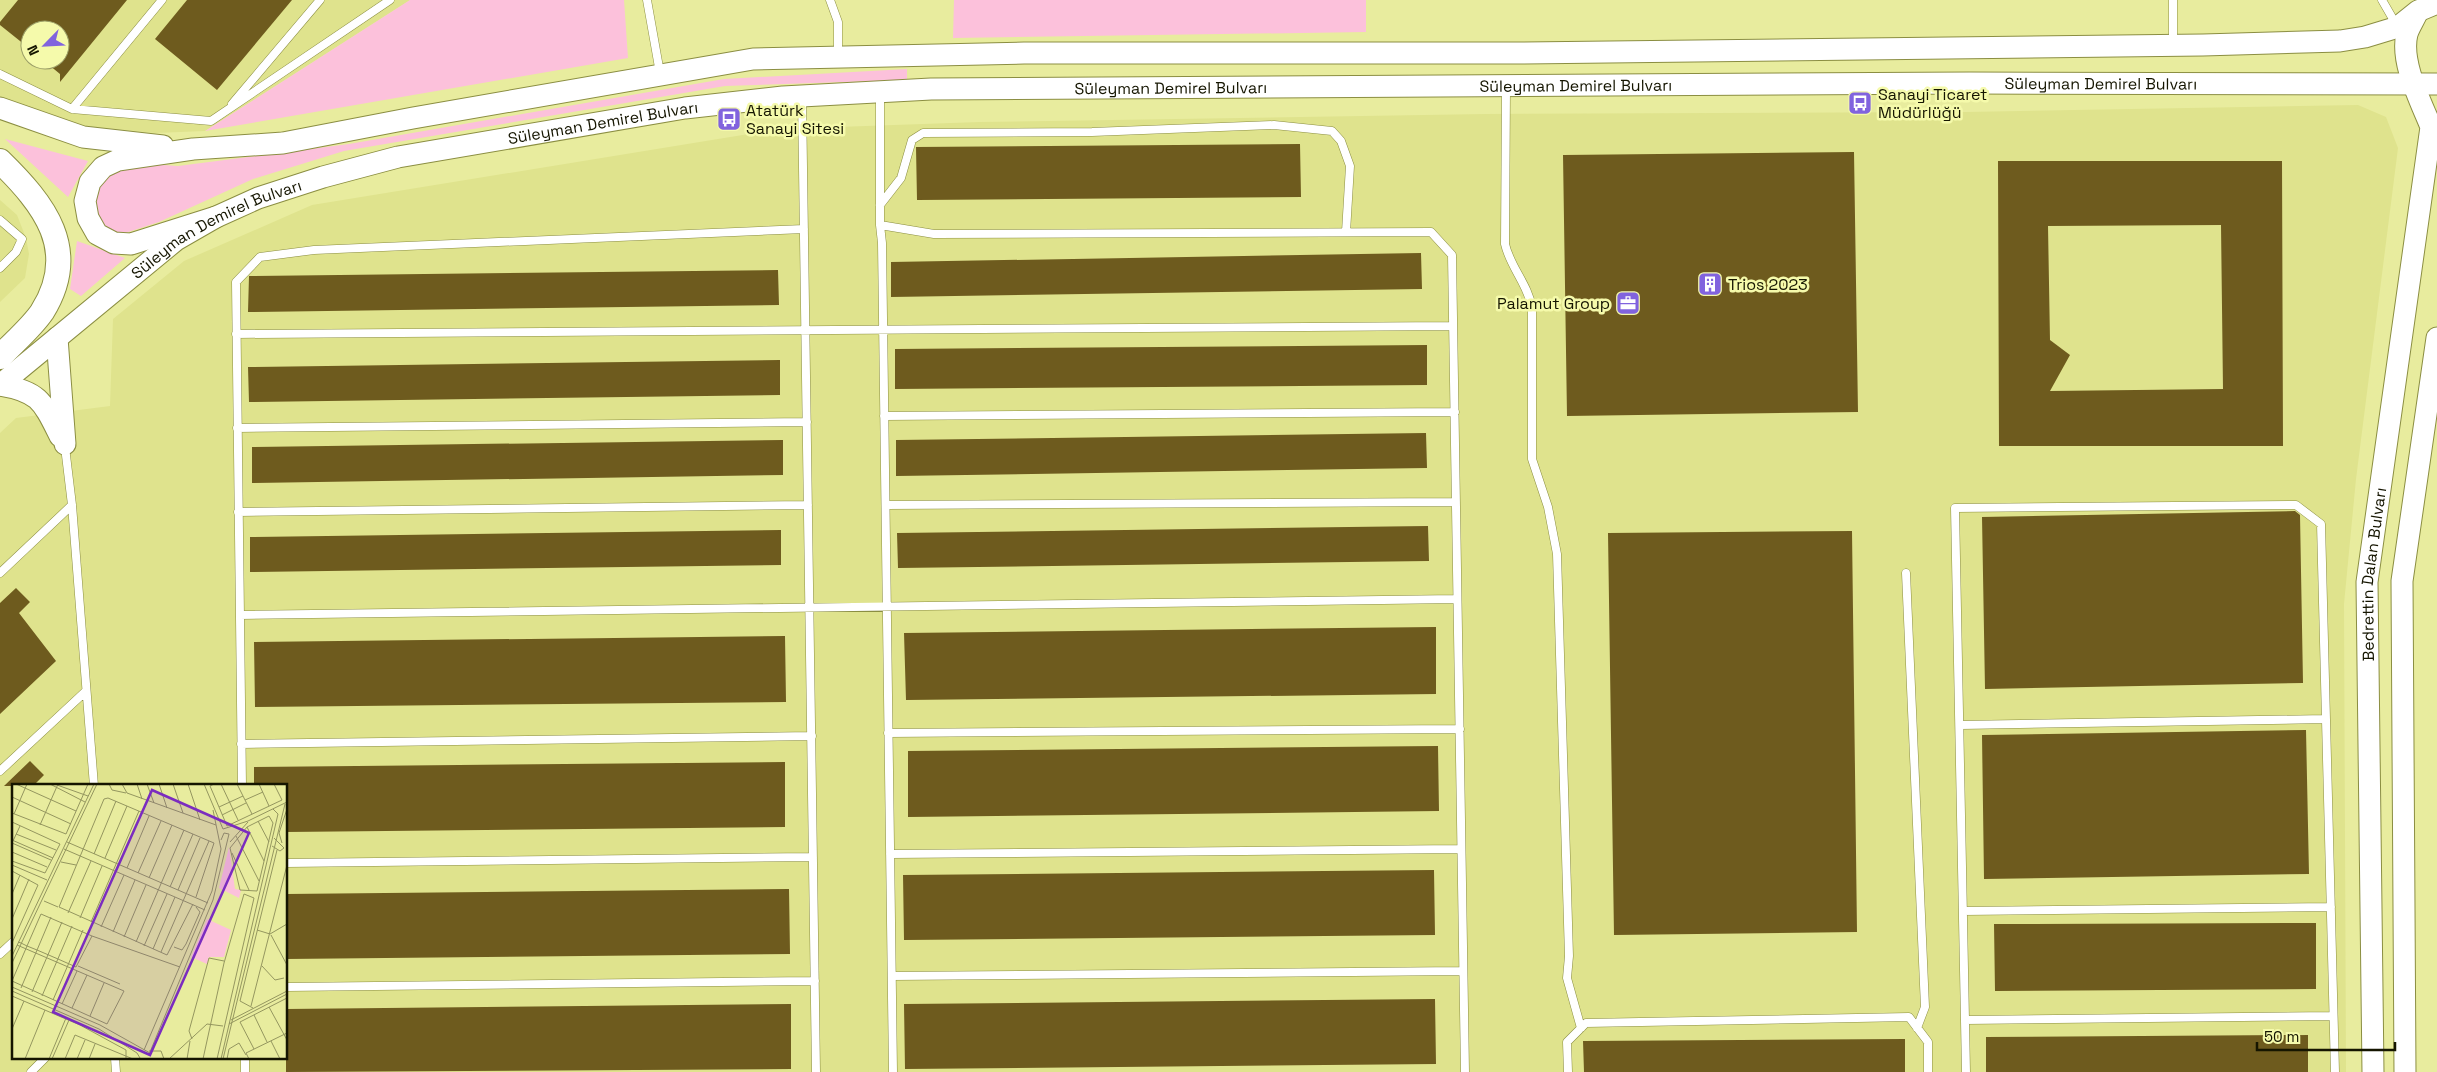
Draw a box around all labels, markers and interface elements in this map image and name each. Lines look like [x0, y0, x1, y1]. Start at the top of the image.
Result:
north arrow [20, 20, 70, 70]
text: N [23, 42, 43, 58]
street label: Süleyman Demirel Bulvarı [2004, 73, 2197, 94]
street label: Süleyman Demirel Bulvarı [1479, 75, 1672, 97]
street label: Süleyman Demirel Bulvarı [1074, 77, 1267, 99]
place label: Sanayi Ticaret Müdürlüğü [1878, 84, 1987, 123]
bus stop icon: Sanayi Ticaret Müdürlüğü [1847, 90, 1873, 116]
street label: Süleyman Demirel Bulvarı [506, 97, 699, 149]
place label: Atatürk Sanayi Sitesi [746, 100, 844, 139]
bus stop icon: Atatürk Sanayi Sitesi [716, 106, 742, 132]
street label: Süleyman Demirel Bulvarı [127, 175, 304, 284]
building icon: Trios 2023 [1697, 271, 1723, 297]
place label: Trios 2023 [1728, 274, 1808, 295]
office icon: Palamut Group [1615, 290, 1641, 316]
place label: Palamut Group [1497, 293, 1610, 314]
street label: Bedrettin Dalan Bulvarı [2357, 486, 2391, 662]
inset map [12, 784, 288, 1060]
scale bar [2257, 1020, 2394, 1052]
text: 50 m [2264, 1027, 2299, 1046]

